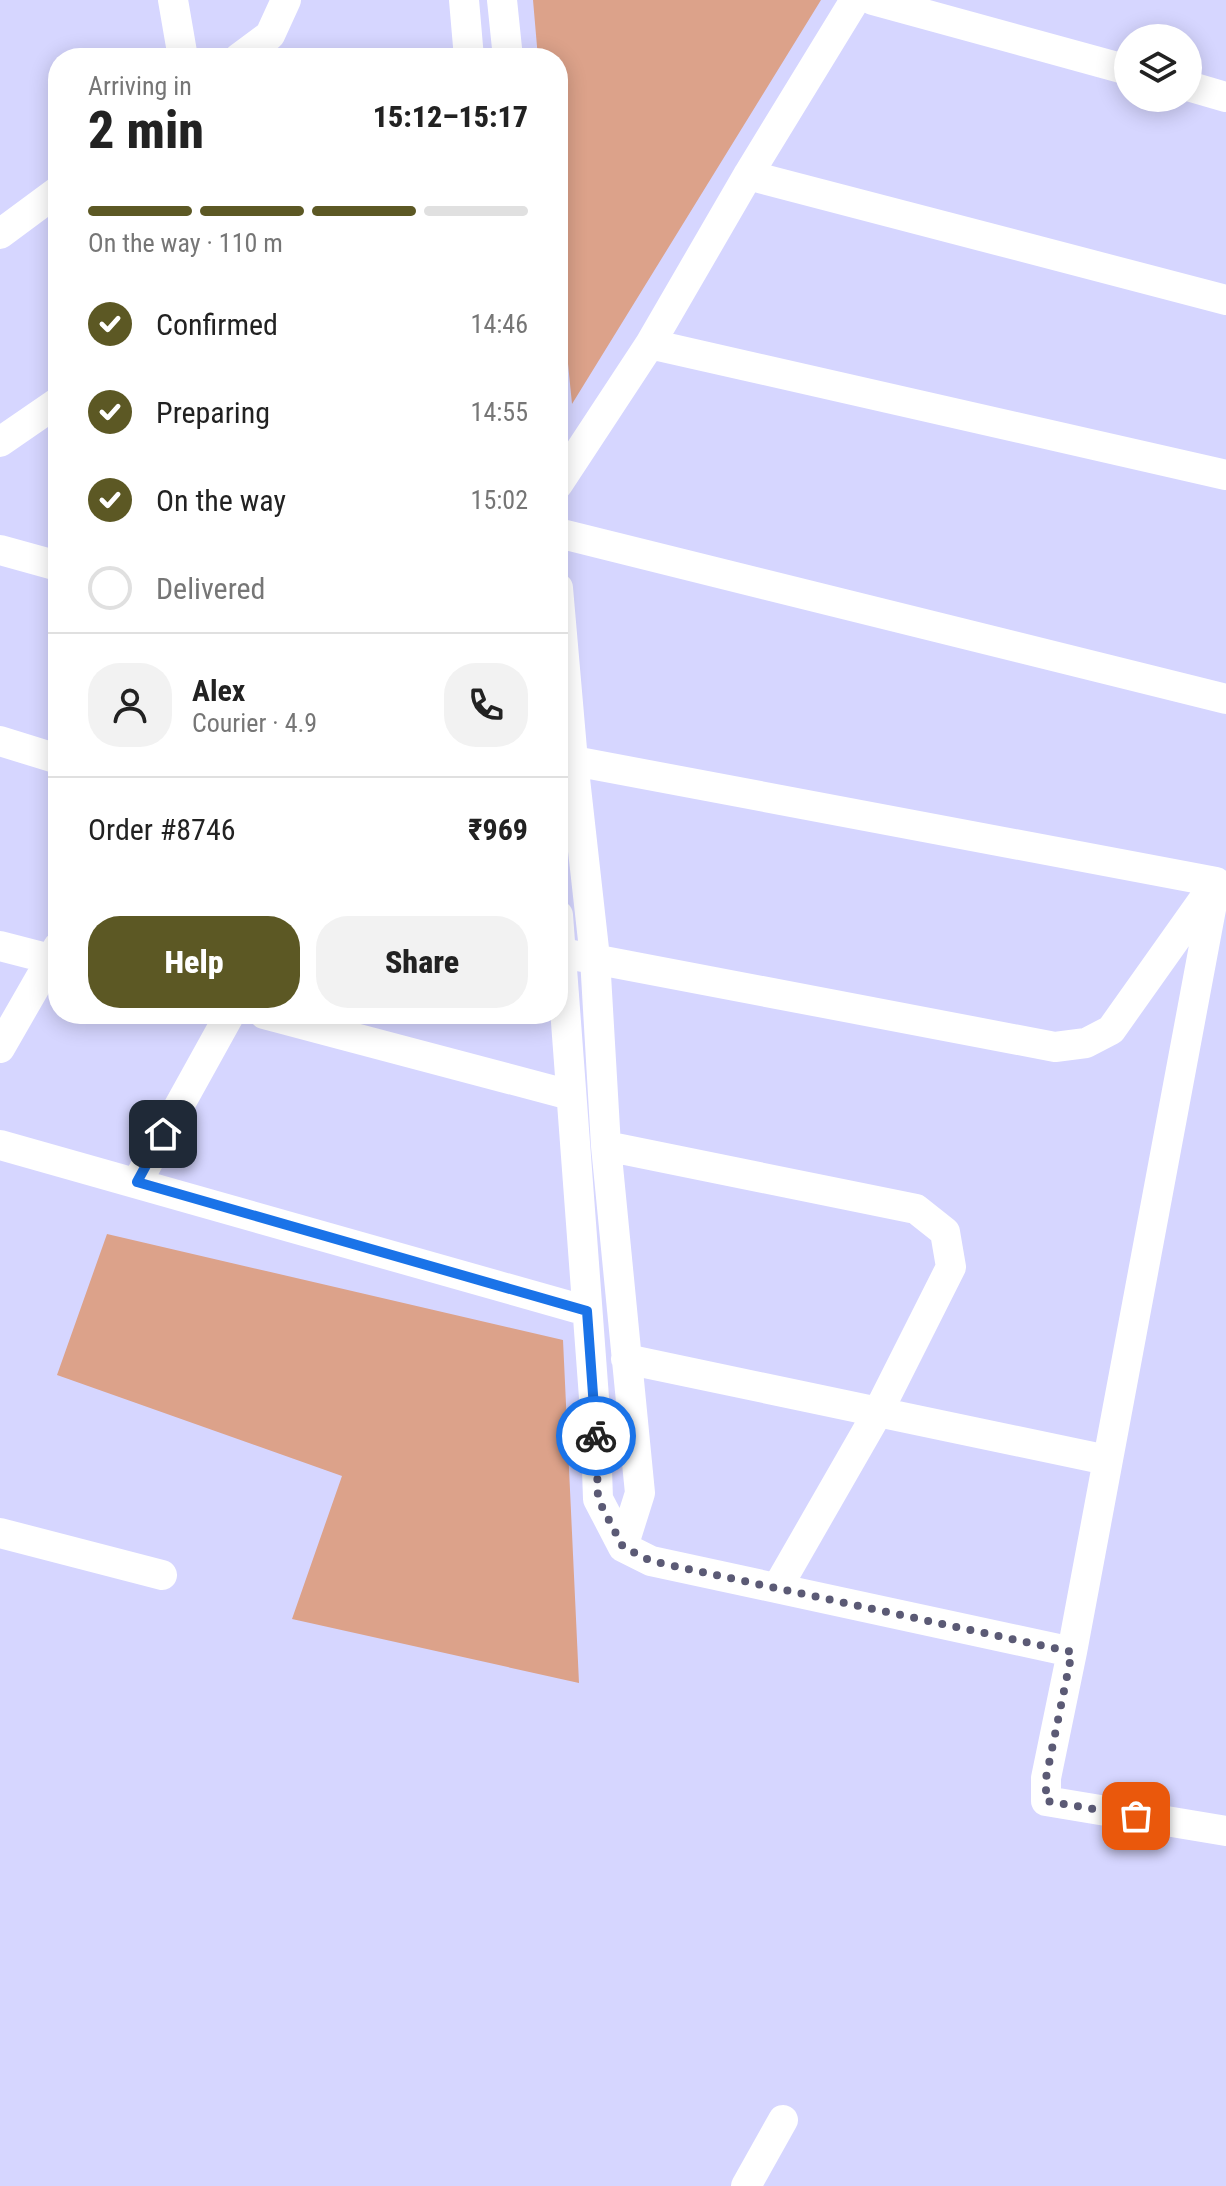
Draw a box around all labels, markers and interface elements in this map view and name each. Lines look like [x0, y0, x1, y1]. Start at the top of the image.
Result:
map controls [1114, 24, 1202, 112]
button: layers [1114, 24, 1202, 112]
text: Arriving in [88, 71, 192, 101]
text: 15:12–15:17 [373, 99, 528, 134]
text: 2 min [88, 100, 204, 161]
text: On the way · 110 m [88, 228, 283, 258]
icon: check [88, 302, 132, 346]
text: Confirmed [156, 307, 278, 342]
text: 14:46 [471, 309, 528, 339]
icon: check [88, 390, 132, 434]
text: Preparing [156, 395, 270, 430]
text: 14:55 [471, 397, 528, 427]
icon: check [88, 478, 132, 522]
text: On the way [156, 483, 286, 518]
text: 15:02 [471, 485, 528, 515]
text: Delivered [156, 571, 265, 606]
button: person [88, 663, 172, 747]
button: phone [444, 663, 528, 747]
text: Alex [192, 673, 245, 708]
text: Courier · 4.9 [192, 708, 317, 738]
text: Order #8746 [88, 812, 236, 847]
text: ₹969 [468, 812, 528, 847]
button: Help [88, 916, 300, 1008]
button: Share [316, 916, 528, 1008]
pin [129, 1100, 197, 1168]
icon: home [141, 1112, 185, 1156]
courier [556, 1396, 636, 1476]
icon: bike [574, 1414, 618, 1458]
pin [1102, 1782, 1170, 1850]
icon: bag [1114, 1794, 1158, 1838]

